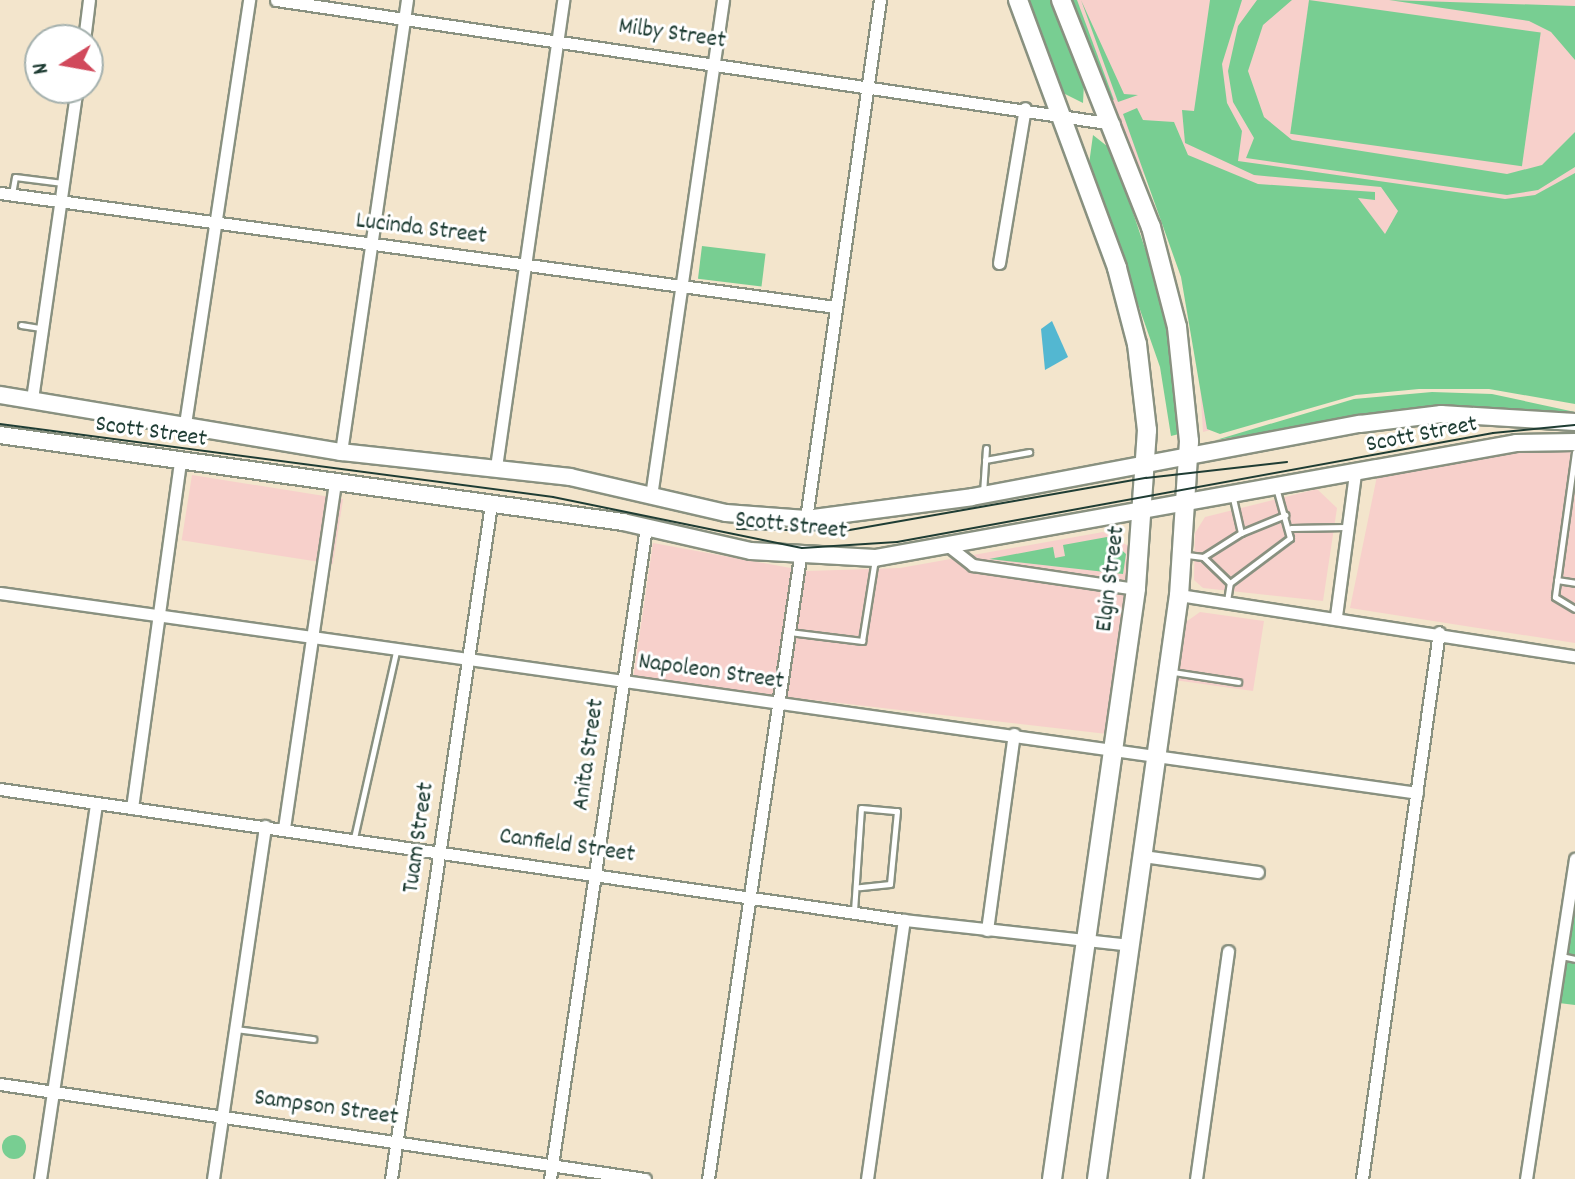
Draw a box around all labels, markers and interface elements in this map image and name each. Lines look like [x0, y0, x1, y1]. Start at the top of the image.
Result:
street label: Milby Street [616, 13, 728, 57]
north arrow [24, 24, 104, 104]
text: N [26, 60, 58, 77]
street label: Lucinda Street [354, 208, 488, 252]
street label: Scott Street [93, 411, 209, 455]
street label: Scott Street [1364, 411, 1480, 461]
street label: Scott Street [734, 507, 848, 547]
street label: Elgin Street [1091, 524, 1133, 634]
street label: Napoleon Street [636, 649, 786, 697]
street label: Anita Street [568, 697, 612, 813]
street label: Tuam Street [398, 781, 442, 895]
street label: Canfield Street [497, 823, 637, 871]
street label: Sampson Street [252, 1085, 400, 1133]

